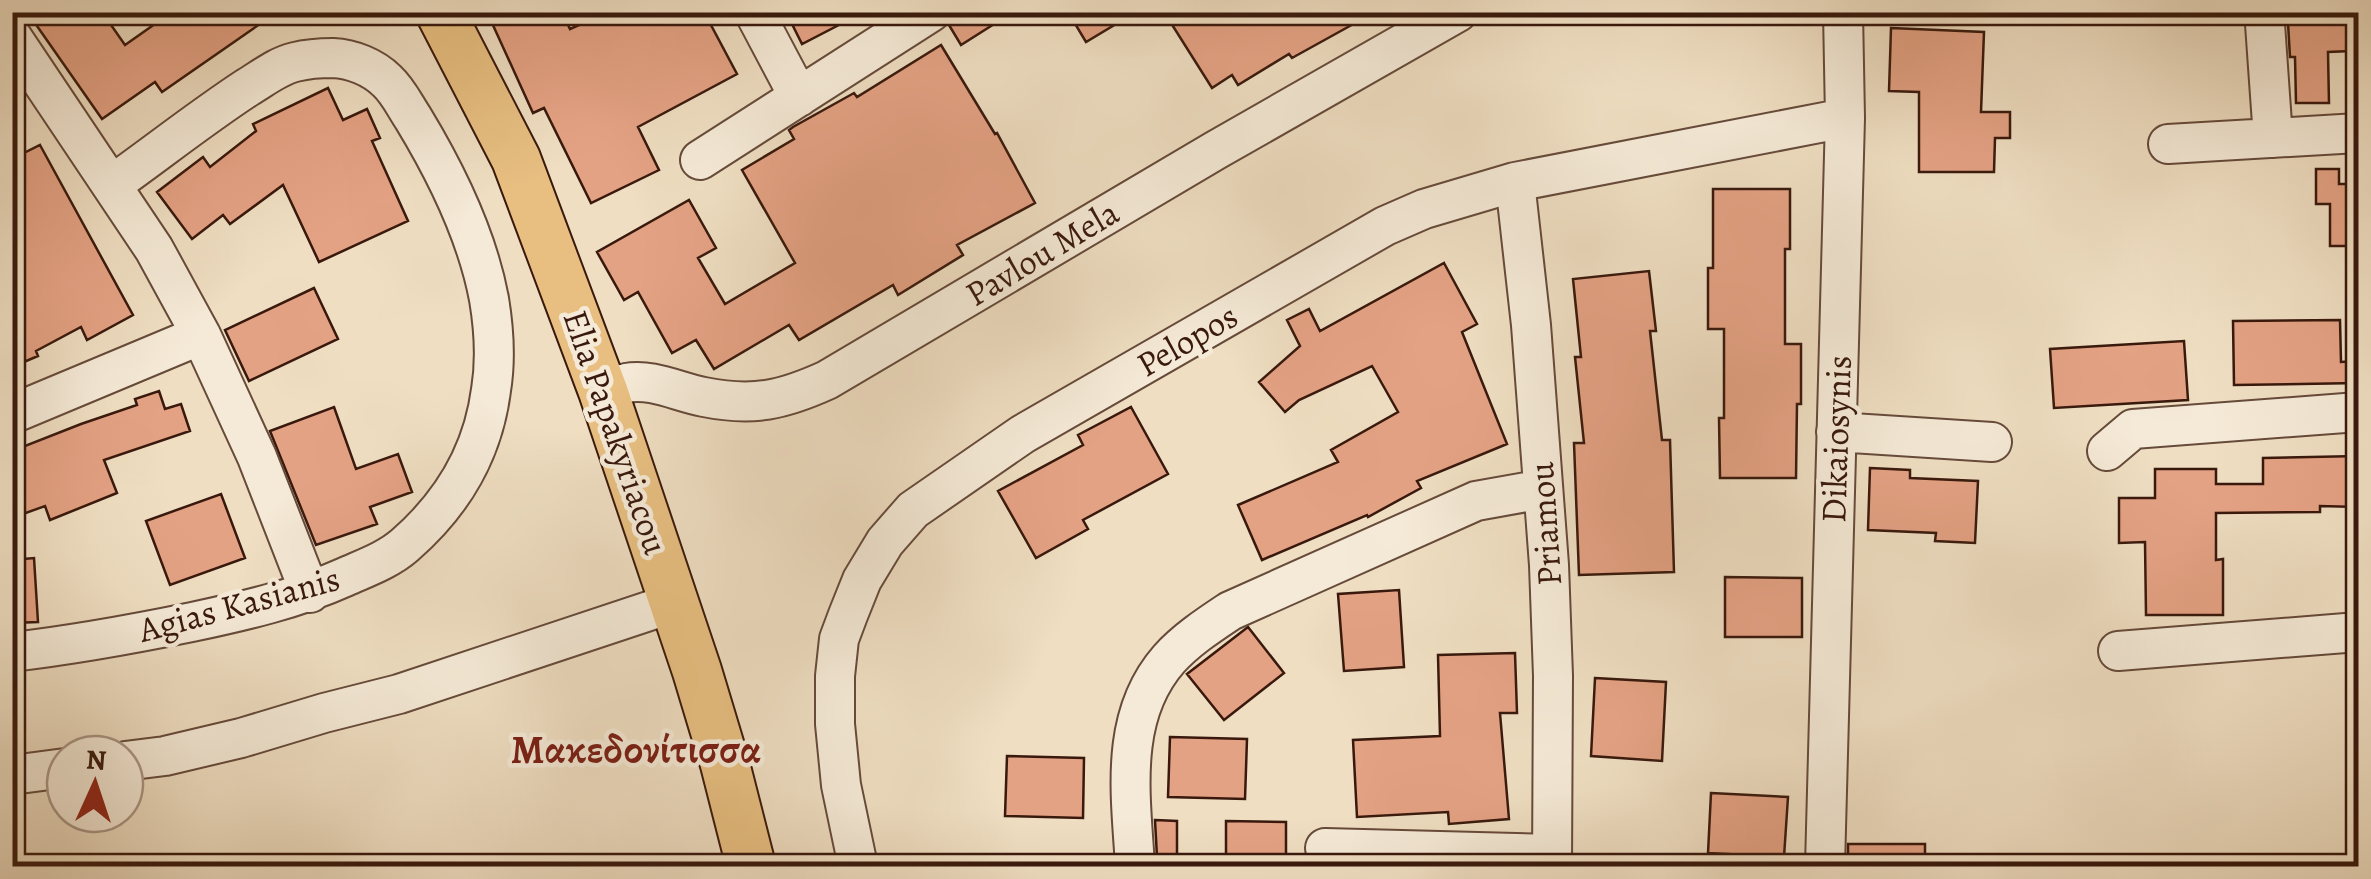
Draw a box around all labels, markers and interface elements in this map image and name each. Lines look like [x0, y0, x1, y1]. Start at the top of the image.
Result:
street label: Pavlou Mela [956, 188, 1128, 318]
street label: Pelopos [1128, 292, 1246, 388]
street label: Elia Papakyriacou [552, 303, 680, 561]
street label: Dikaiosynis [1809, 354, 1863, 524]
street label: Priamou [1517, 460, 1573, 588]
street label: Agias Kasianis [132, 554, 345, 654]
district label: Μακεδονίτισσα [511, 722, 761, 777]
north arrow [45, 734, 145, 834]
text: N [85, 741, 107, 780]

